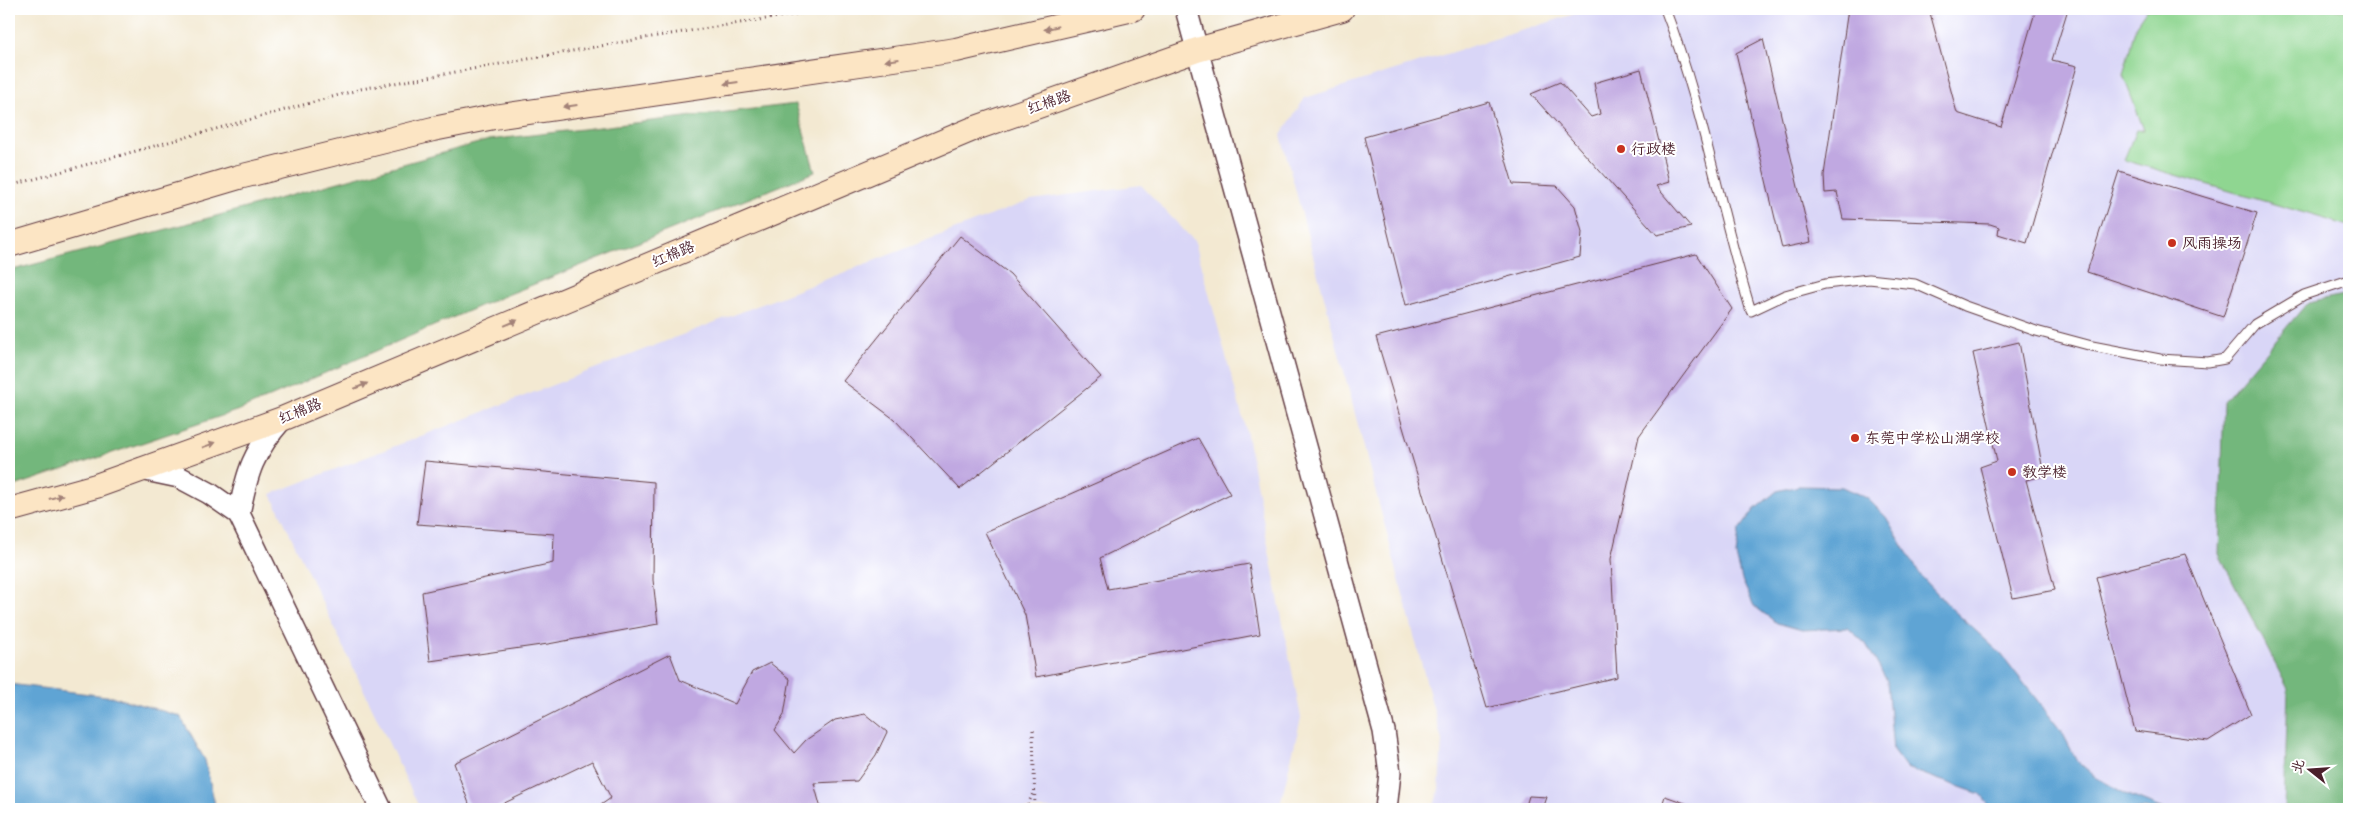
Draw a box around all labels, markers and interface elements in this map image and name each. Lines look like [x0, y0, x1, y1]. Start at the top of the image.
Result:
one-way arrow [1043, 24, 1059, 32]
one-way arrow [883, 56, 899, 64]
one-way arrow [723, 79, 739, 87]
street label: 红棉路 [1024, 85, 1074, 119]
one-way arrow [562, 102, 578, 110]
place label: 行政楼 [1631, 139, 1676, 159]
marker: 行政楼 [1615, 143, 1627, 155]
place label: 风雨操场 [2182, 233, 2242, 253]
street label: 红棉路 [648, 236, 698, 272]
marker: 风雨操场 [2166, 237, 2178, 249]
one-way arrow [503, 318, 518, 326]
one-way arrow [354, 381, 368, 389]
street label: 红棉路 [275, 393, 325, 429]
place label: 东莞中学松山湖学校 [1865, 428, 2000, 448]
marker: 东莞中学松山湖学校 [1849, 432, 1861, 444]
one-way arrow [202, 441, 217, 448]
place label: 教学楼 [2022, 462, 2067, 482]
marker: 教学楼 [2006, 466, 2018, 478]
one-way arrow [48, 493, 63, 501]
north arrow [2286, 746, 2336, 796]
text: 北 [2287, 757, 2308, 776]

